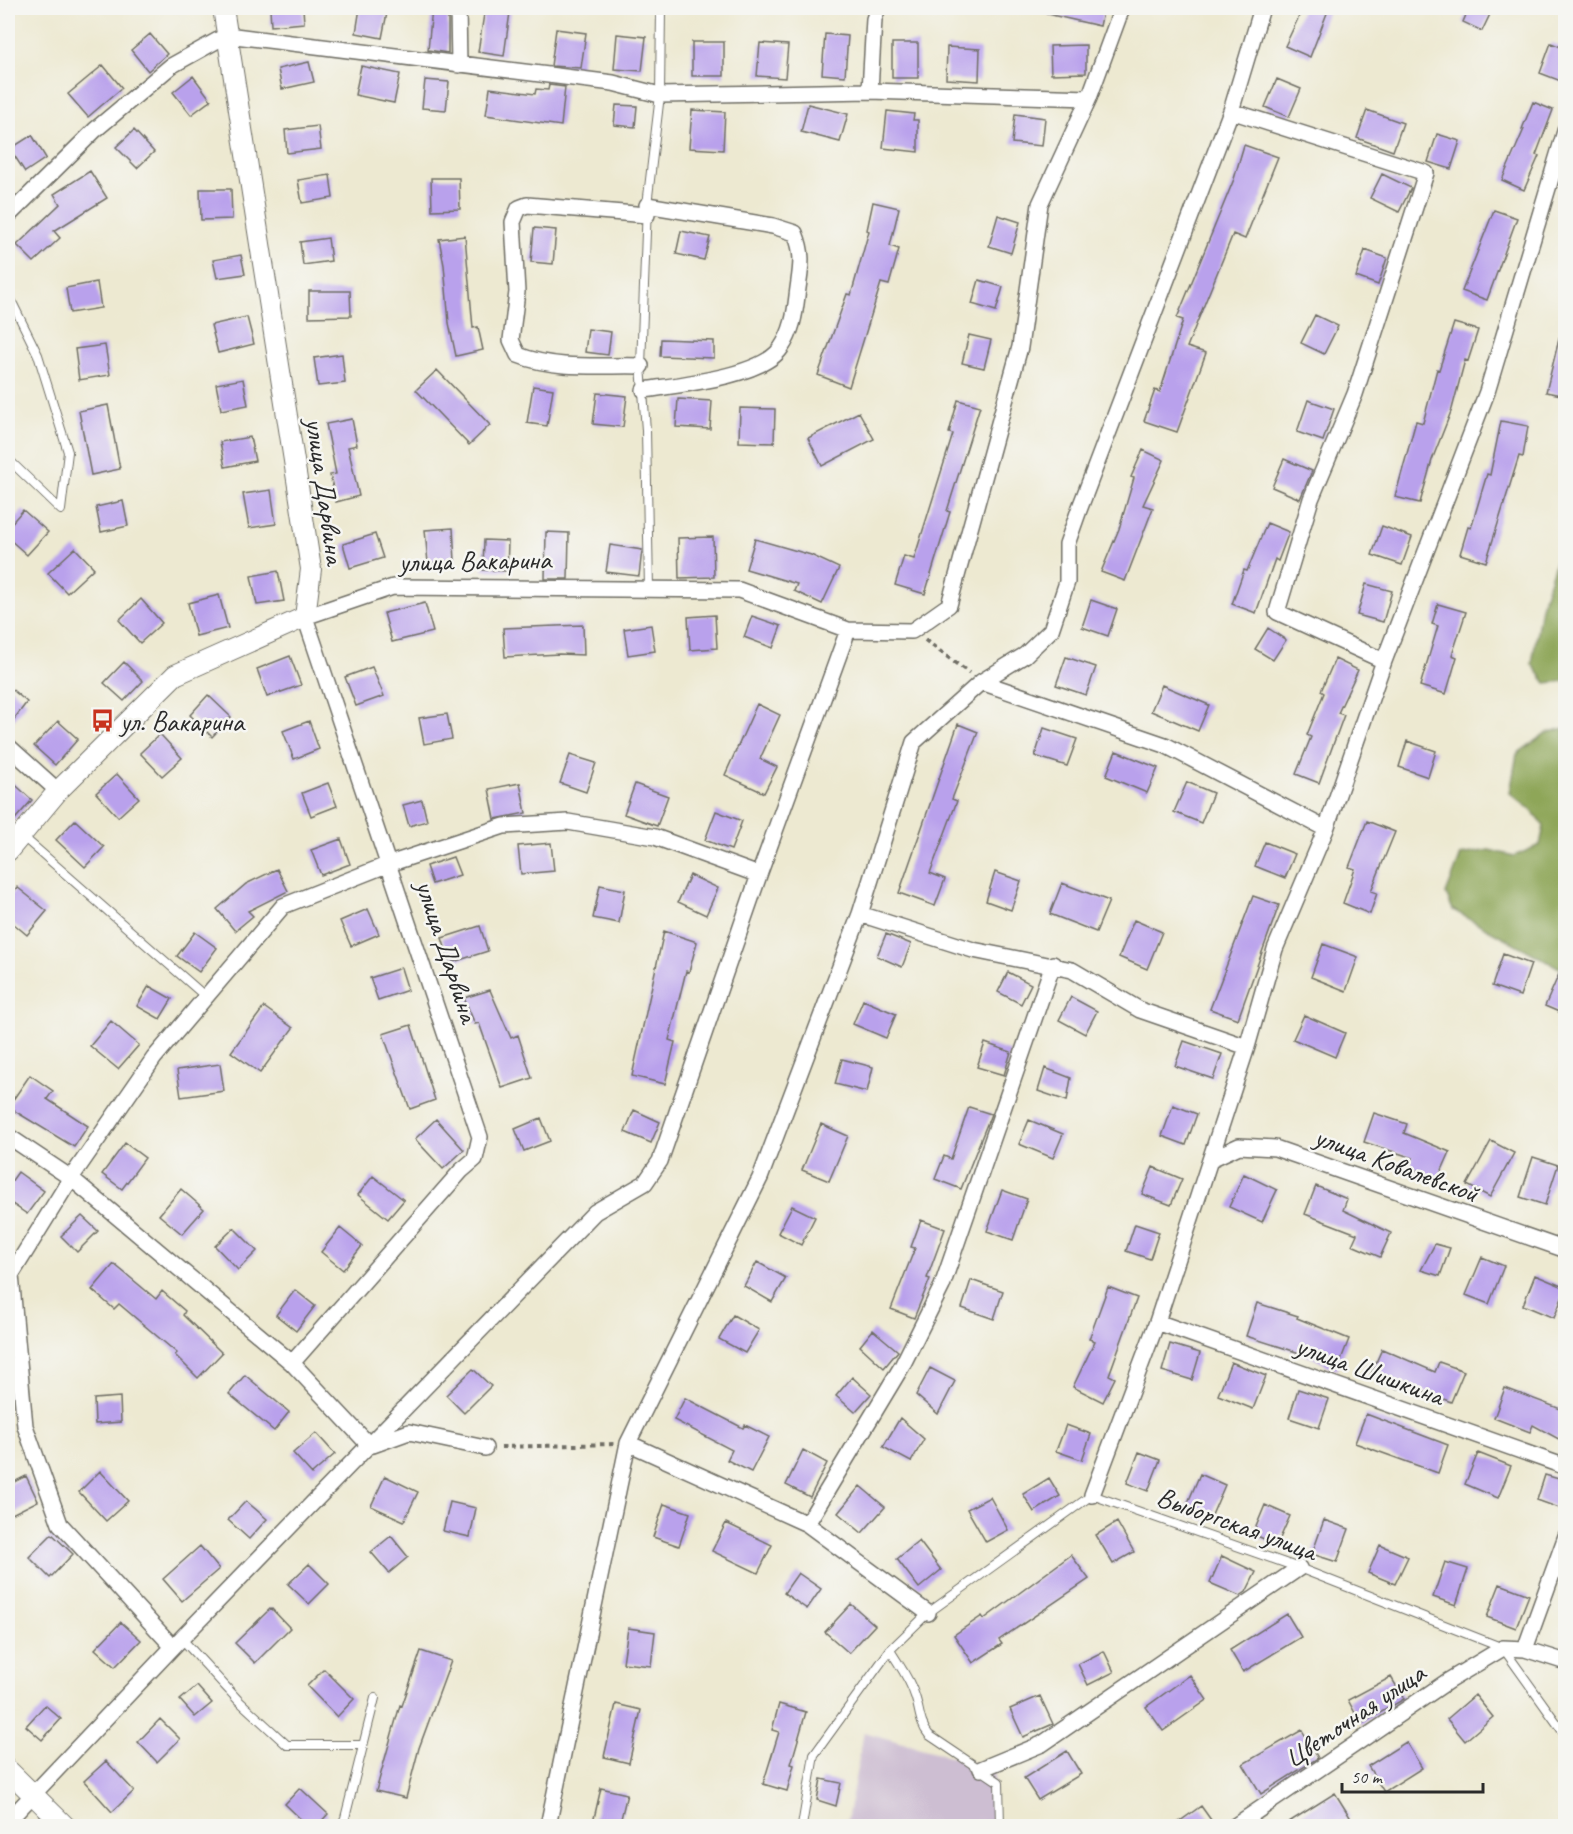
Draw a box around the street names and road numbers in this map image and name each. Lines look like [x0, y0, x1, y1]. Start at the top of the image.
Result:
street label: улица Дарвина [298, 414, 353, 569]
street label: улица Вакарина [397, 542, 553, 579]
street label: улица Дарвина [408, 874, 488, 1029]
street label: улица Ковалевской [1308, 1118, 1485, 1211]
street label: улица Шишкина [1289, 1327, 1451, 1414]
street label: Выборгская улица [1152, 1478, 1324, 1569]
street label: Цветочная улица [1277, 1654, 1433, 1775]

